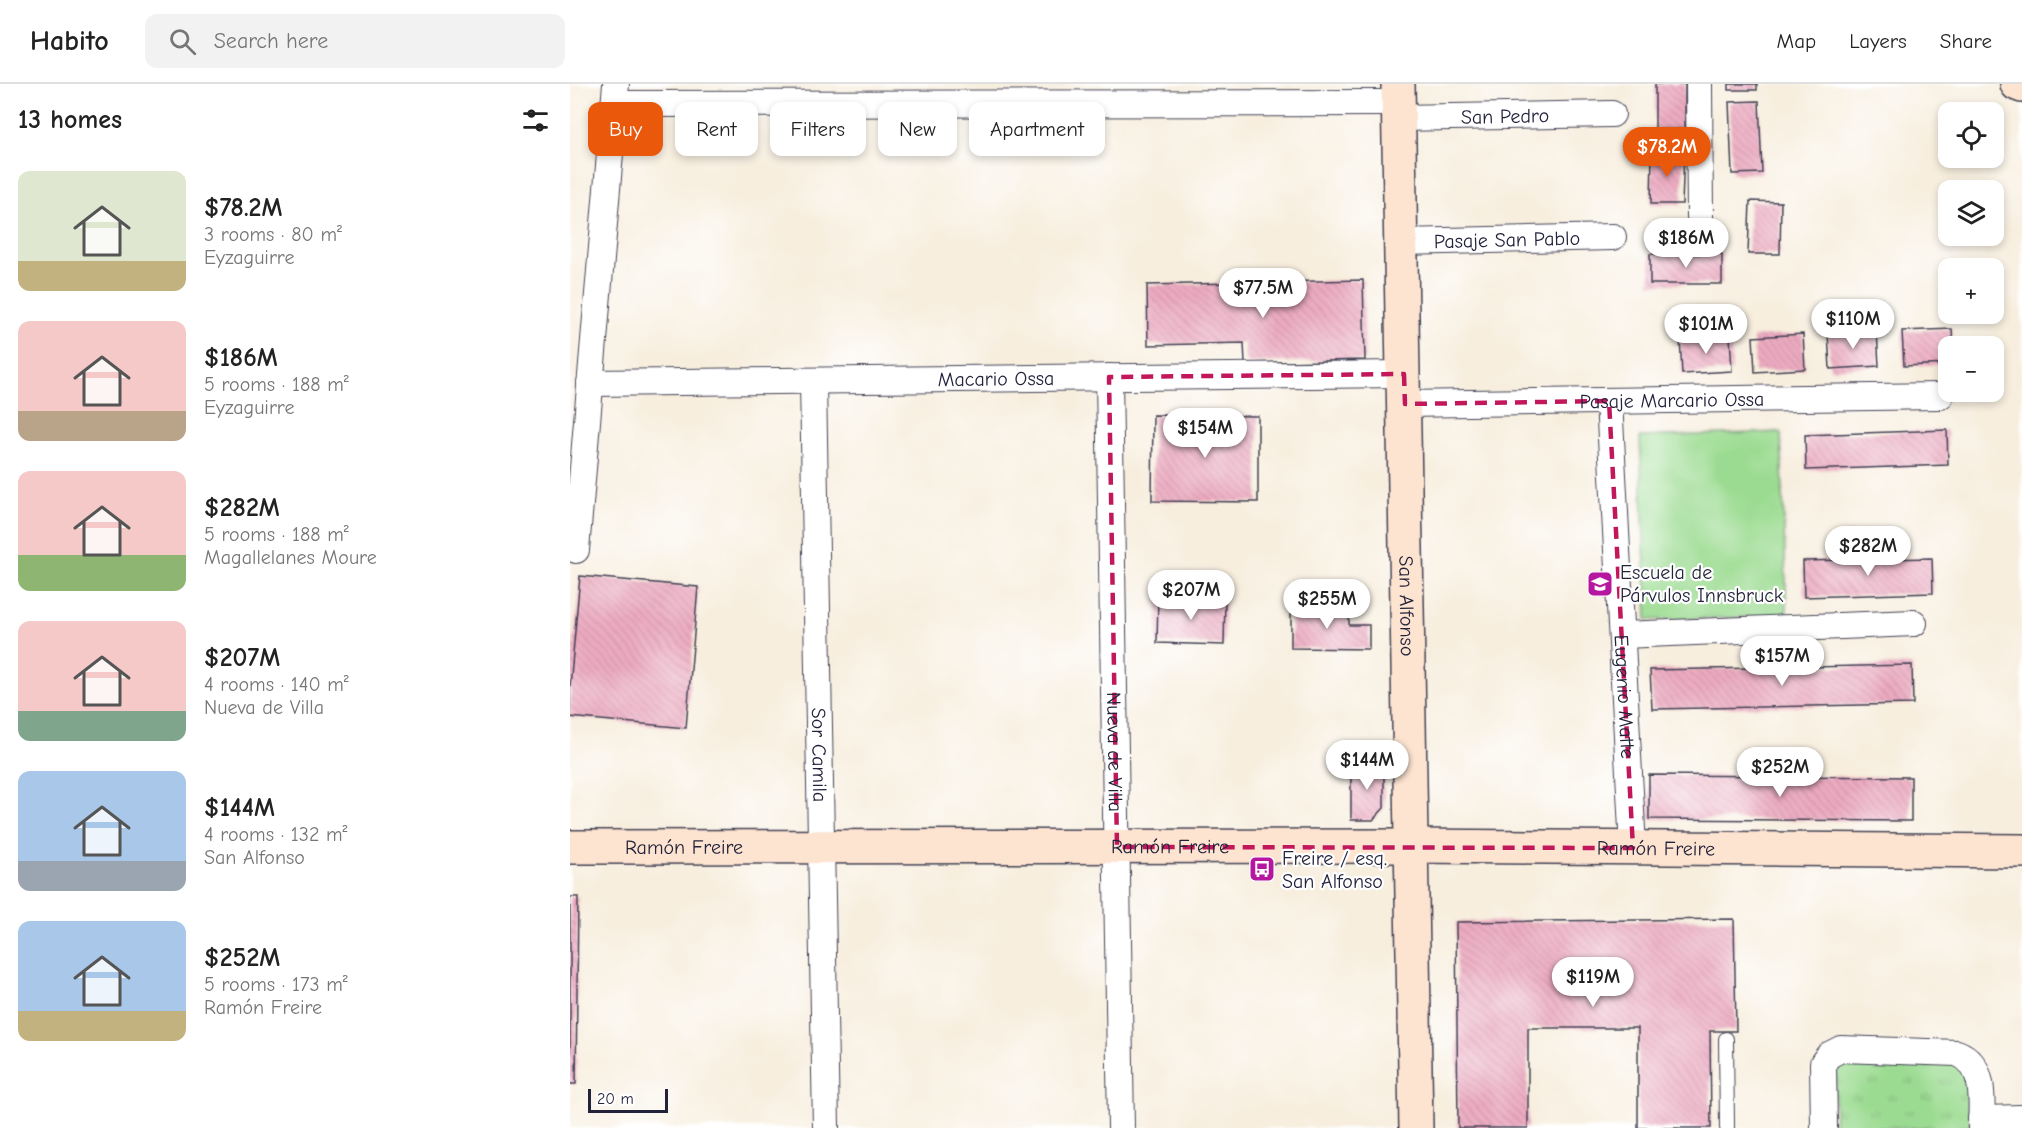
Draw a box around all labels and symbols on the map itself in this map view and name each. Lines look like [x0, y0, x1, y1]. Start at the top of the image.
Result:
street label: San Pedro [1461, 104, 1549, 128]
pin: $78.2M [1618, 127, 1716, 178]
pin: $186M [1644, 218, 1728, 269]
street label: Pasaje San Pablo [1434, 226, 1580, 253]
pin: $77.5M [1214, 268, 1312, 319]
pin: $110M [1811, 299, 1895, 350]
pin: $101M [1664, 304, 1748, 355]
street label: Macario Ossa [938, 366, 1054, 391]
street label: Pasaje Marcario Ossa [1579, 387, 1764, 413]
pin: $154M [1163, 408, 1247, 459]
pin: $282M [1826, 526, 1910, 577]
street label: San Alfonso [1395, 555, 1419, 657]
place label: Escuela de Párvulos Innsbruck [1620, 561, 1784, 607]
school or university icon: Escuela de Párvulos Innsbruck [1585, 569, 1615, 599]
pin: $207M [1149, 570, 1233, 621]
pin: $255M [1285, 579, 1369, 630]
street label: Eugenio Matte [1610, 634, 1640, 759]
pin: $157M [1740, 636, 1824, 687]
street label: Nueva de Villa [1103, 692, 1127, 812]
street label: Sor Camila [807, 707, 832, 802]
pin: $144M [1325, 740, 1409, 791]
pin: $252M [1738, 747, 1822, 798]
street label: Ramón Freire [625, 835, 743, 858]
street label: Ramón Freire [1111, 835, 1229, 858]
street label: Ramón Freire [1597, 836, 1715, 860]
place label: Freire / esq. San Alfonso [1282, 847, 1387, 893]
bus stop icon: Freire / esq. San Alfonso [1247, 854, 1277, 884]
pin: $119M [1551, 957, 1635, 1008]
scale bar [588, 1086, 668, 1114]

